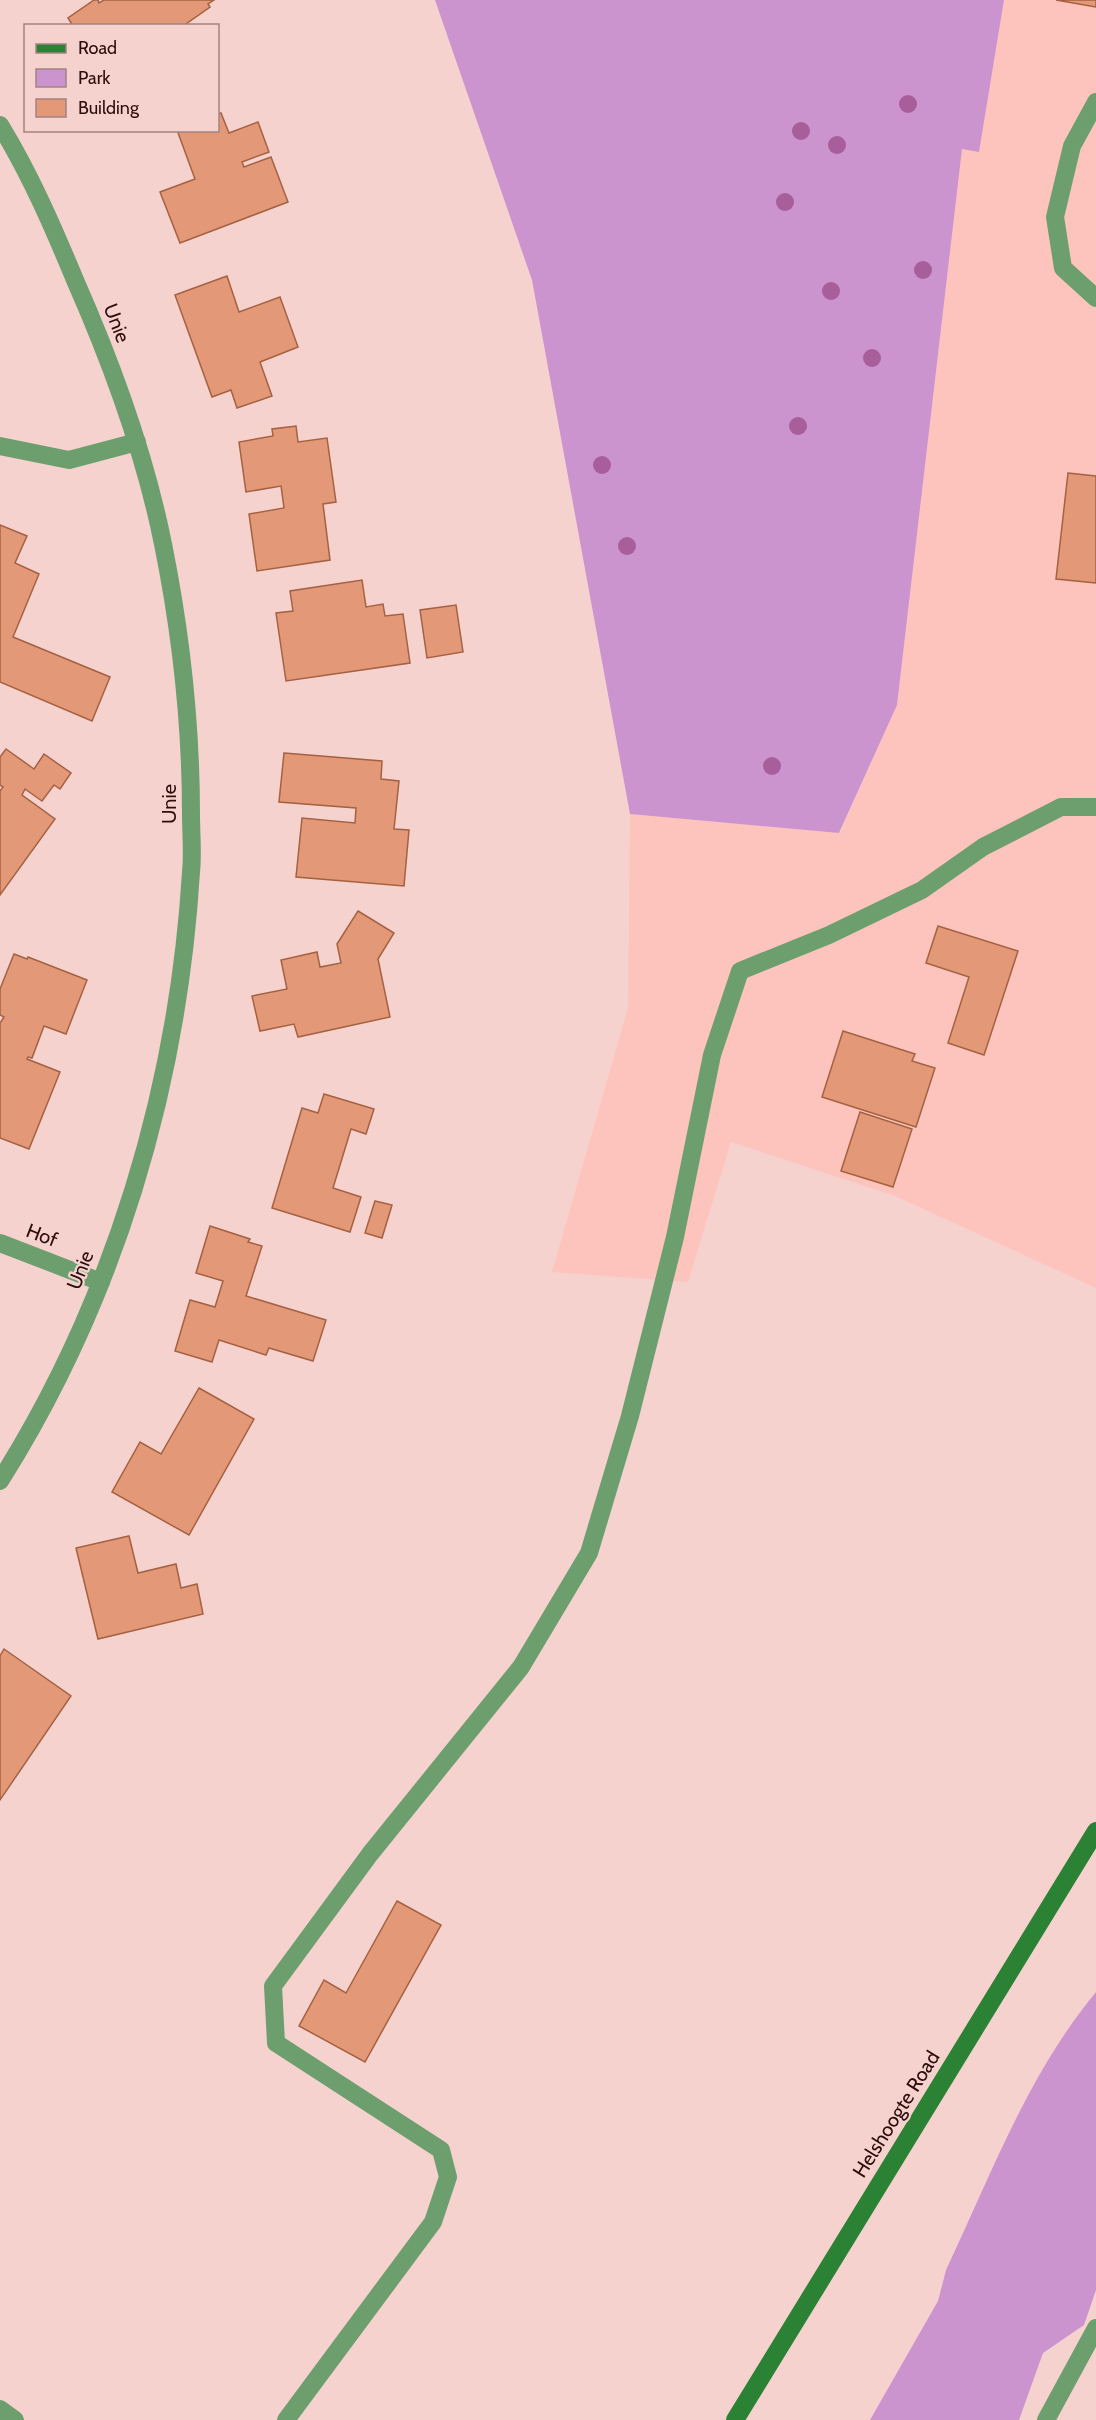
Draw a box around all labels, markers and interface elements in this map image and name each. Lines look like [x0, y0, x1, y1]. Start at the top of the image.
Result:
legend [24, 24, 219, 132]
text: Road [78, 37, 117, 59]
text: Park [78, 67, 111, 89]
text: Building [78, 97, 140, 119]
street label: Unie [99, 300, 135, 346]
street label: Unie [157, 784, 181, 824]
street label: Hof [23, 1218, 61, 1252]
street label: Unie [61, 1247, 99, 1293]
street label: Helshoogte Road [847, 2046, 945, 2182]

